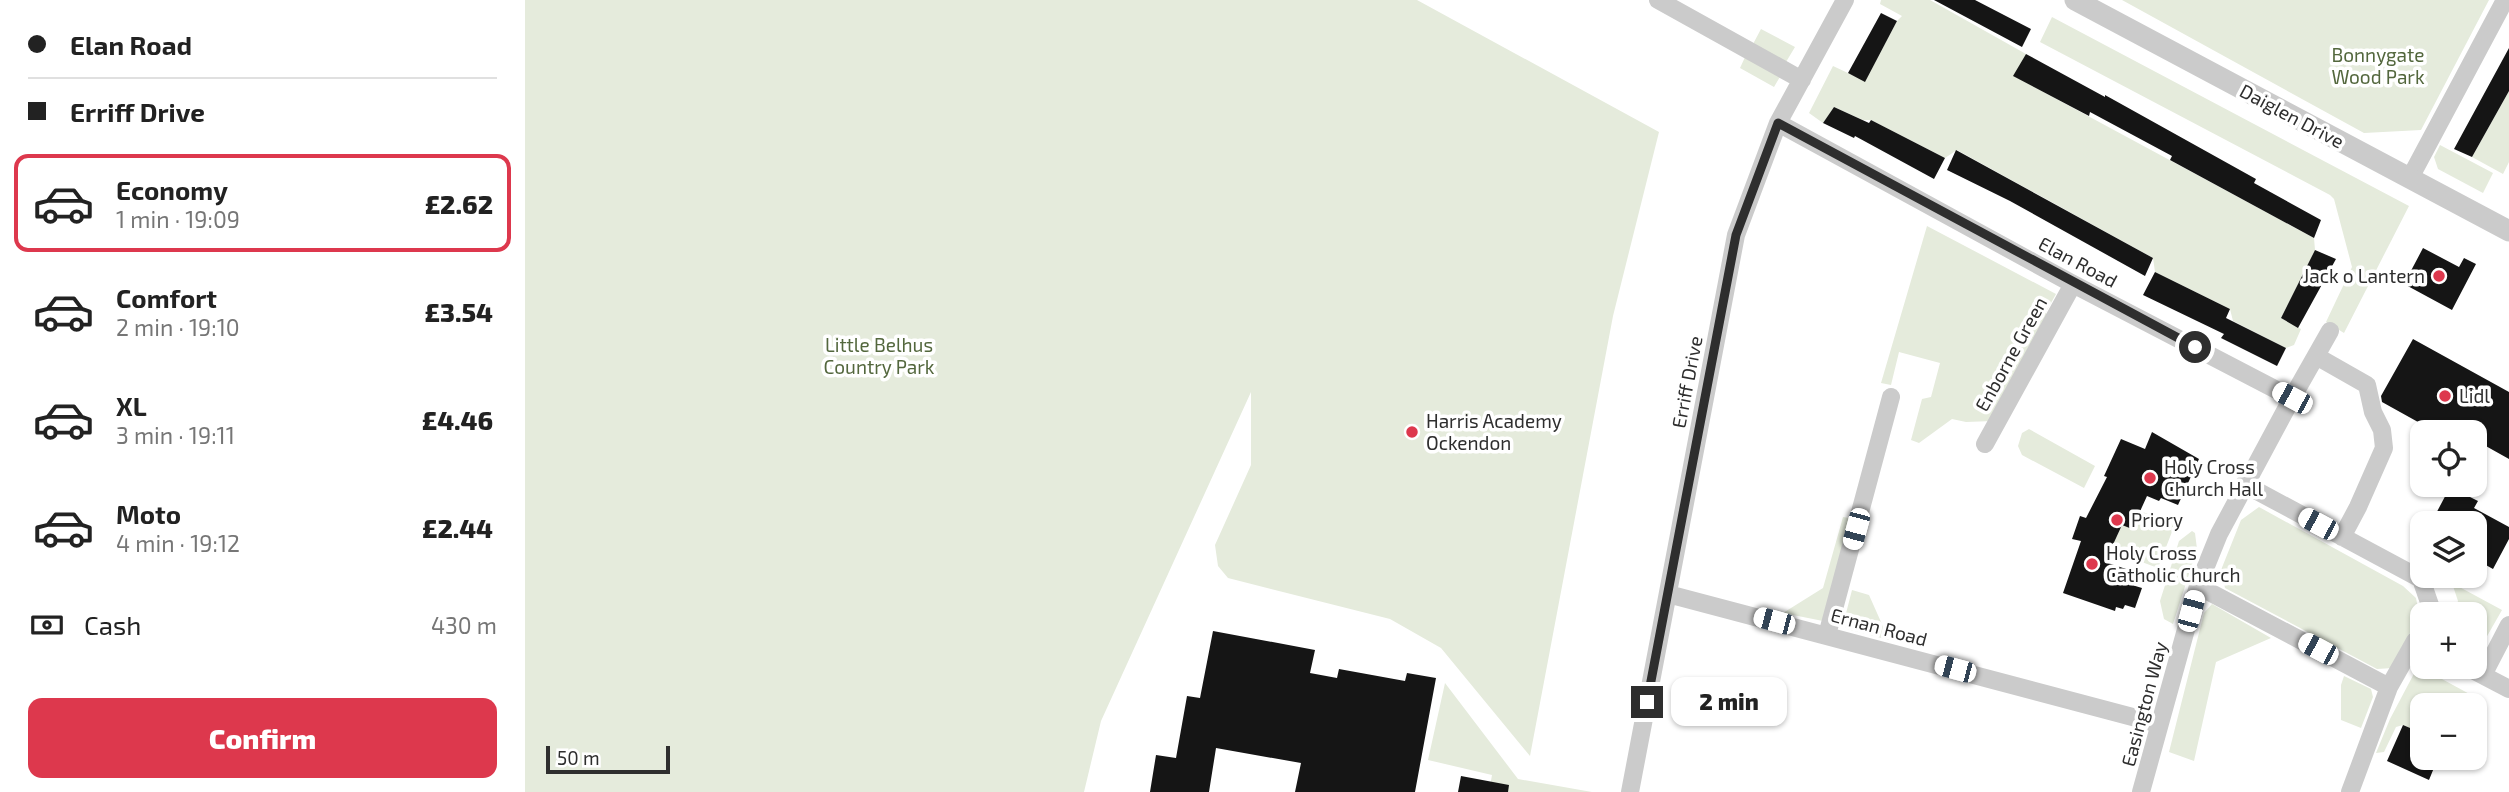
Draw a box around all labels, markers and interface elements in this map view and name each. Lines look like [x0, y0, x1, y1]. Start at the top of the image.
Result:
text: Elan Road [70, 29, 192, 60]
park label: Bonnygate Wood Park [2331, 43, 2425, 88]
street label: Daiglen Drive [2236, 79, 2348, 153]
text: Erriff Drive [70, 96, 205, 127]
icon: car [32, 172, 95, 235]
text: Economy [116, 174, 228, 205]
text: £2.62 [425, 188, 493, 219]
text: 1 min · 19:09 [116, 205, 240, 233]
street label: Elan Road [2035, 231, 2121, 292]
place label: Jack o Lantern [2303, 264, 2425, 287]
marker: Jack o Lantern [2431, 268, 2447, 284]
icon: car [32, 280, 95, 343]
text: Comfort [116, 282, 217, 313]
street label: Enborne Green [1970, 293, 2051, 415]
text: £3.54 [425, 296, 493, 327]
text: 2 min · 19:10 [116, 313, 240, 341]
route start [2179, 331, 2211, 363]
park label: Little Belhus Country Park [823, 333, 935, 378]
street label: Erriff Drive [1666, 334, 1707, 430]
car [2269, 379, 2316, 417]
place label: Lidl [2459, 384, 2490, 407]
icon: car [32, 388, 95, 451]
marker: Lidl [2437, 388, 2453, 404]
text: XL [116, 390, 147, 421]
text: £4.46 [422, 404, 493, 435]
place label: Harris Academy Ockendon [1426, 409, 1562, 454]
map controls [2410, 420, 2487, 770]
button: locate [2410, 420, 2487, 497]
text: 3 min · 19:11 [116, 421, 235, 449]
marker: Harris Academy Ockendon [1404, 424, 1420, 440]
place label: Holy Cross Church Hall [2164, 455, 2263, 500]
marker: Holy Cross Church Hall [2142, 470, 2158, 486]
icon: car [32, 496, 95, 559]
text: Moto [116, 498, 181, 529]
car [2295, 505, 2342, 543]
car [1841, 506, 1872, 552]
place label: Priory [2131, 508, 2183, 531]
button: layers [2410, 511, 2487, 588]
text: £2.44 [422, 512, 493, 543]
marker: Priory [2109, 512, 2125, 528]
text: 4 min · 19:12 [116, 529, 240, 557]
place label: Holy Cross Catholic Church [2106, 541, 2241, 586]
marker: Holy Cross Catholic Church [2084, 556, 2100, 572]
car [2176, 588, 2207, 634]
button: + [2410, 602, 2487, 679]
street label: Ernan Road [1828, 603, 1930, 650]
car [1751, 605, 1798, 637]
icon: cash [28, 606, 66, 644]
text: Cash [84, 609, 141, 640]
text: 430 m [431, 611, 497, 639]
car [2295, 630, 2342, 668]
street label: Easington Way [2116, 639, 2171, 769]
car [1932, 653, 1979, 685]
callout: 2 min [1671, 678, 1787, 726]
route end [1631, 686, 1663, 718]
text: 2 min [1699, 687, 1759, 715]
button: − [2410, 693, 2487, 770]
button: Confirm [28, 698, 497, 778]
scale bar [546, 743, 670, 775]
text: 50 m [557, 746, 600, 769]

